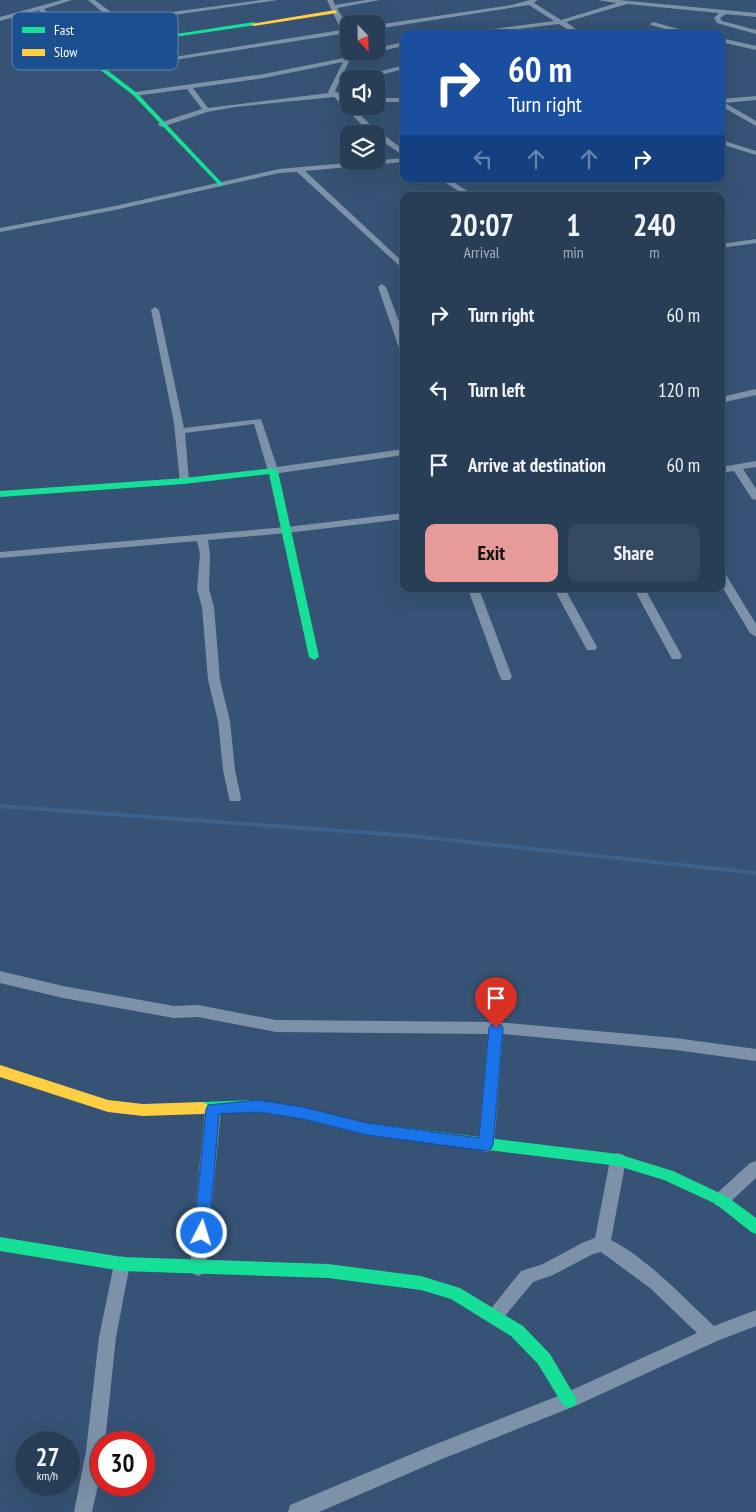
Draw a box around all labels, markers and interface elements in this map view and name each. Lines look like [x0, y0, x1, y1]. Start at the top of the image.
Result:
legend [12, 12, 178, 70]
north arrow [340, 15, 385, 60]
map controls [340, 15, 385, 170]
text: Fast [54, 21, 74, 39]
text: Slow [54, 43, 78, 61]
text: 60 m [508, 46, 572, 92]
icon: right [425, 50, 490, 115]
button: sound [340, 70, 385, 115]
text: Turn right [508, 90, 582, 118]
button: layers [340, 125, 385, 170]
icon: left [469, 145, 497, 173]
icon: ahead [522, 145, 550, 173]
icon: ahead [575, 145, 603, 173]
icon: right [628, 145, 656, 173]
text: 20:07 [449, 205, 514, 244]
text: 1 [566, 205, 581, 244]
text: 240 [633, 205, 676, 244]
text: Arrival [463, 242, 500, 262]
text: min [563, 242, 584, 262]
text: m [649, 242, 660, 262]
icon: right [425, 301, 453, 329]
text: Turn right [468, 303, 534, 327]
text: 60 m [667, 303, 700, 327]
icon: left [425, 376, 453, 404]
text: Turn left [468, 378, 525, 402]
text: 120 m [658, 378, 700, 402]
icon: arrive [425, 451, 453, 479]
text: Arrive at destination [468, 453, 606, 477]
text: 60 m [667, 453, 700, 477]
button: Exit [425, 524, 558, 582]
button: Share [568, 524, 700, 582]
pin [475, 977, 517, 1028]
icon: arrive [482, 984, 510, 1012]
position arrow [175, 1206, 227, 1258]
speed limit sign: 30 [90, 1431, 155, 1496]
text: 27 [36, 1441, 59, 1473]
text: km/h [37, 1468, 58, 1483]

